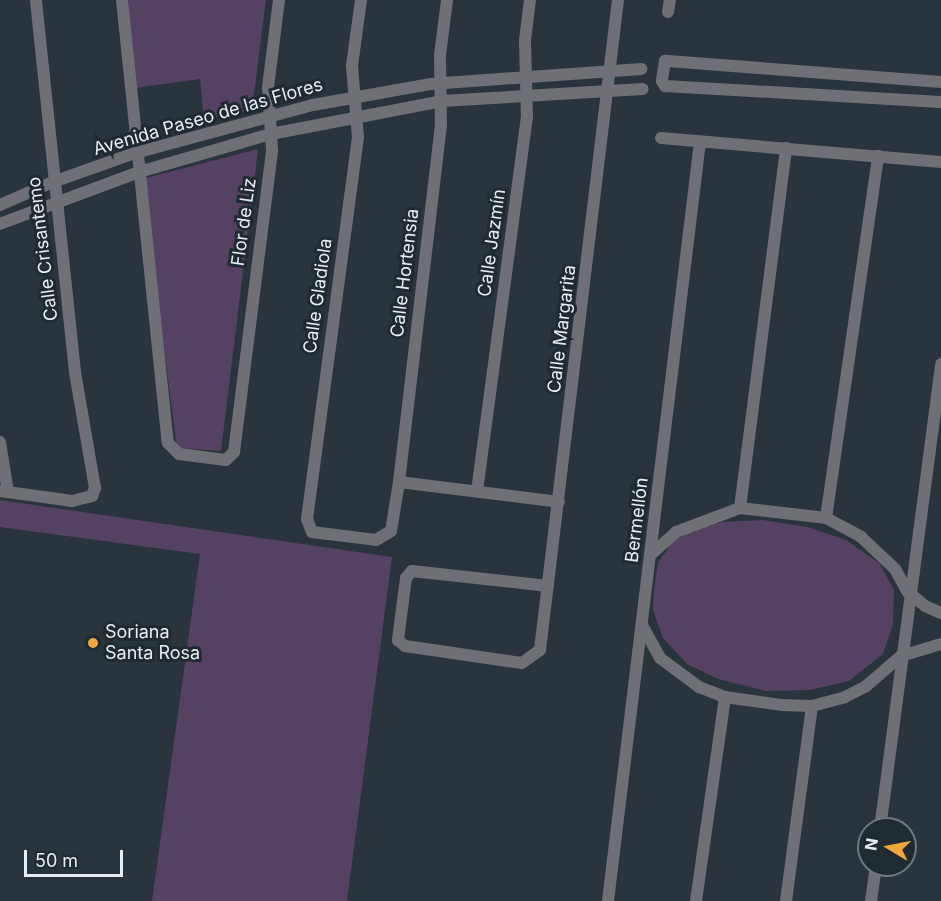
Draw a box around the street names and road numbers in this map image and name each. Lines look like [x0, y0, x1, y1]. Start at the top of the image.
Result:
street label: Avenida Paseo de las Flores [91, 74, 325, 160]
street label: Calle Crisantemo [23, 176, 63, 322]
street label: Flor de Liz [227, 177, 261, 267]
street label: Calle Jazmín [474, 188, 510, 298]
street label: Calle Hortensia [386, 207, 424, 339]
street label: Calle Gladiola [299, 237, 337, 355]
street label: Calle Margarita [543, 264, 581, 394]
street label: Bermellón [621, 476, 653, 564]

